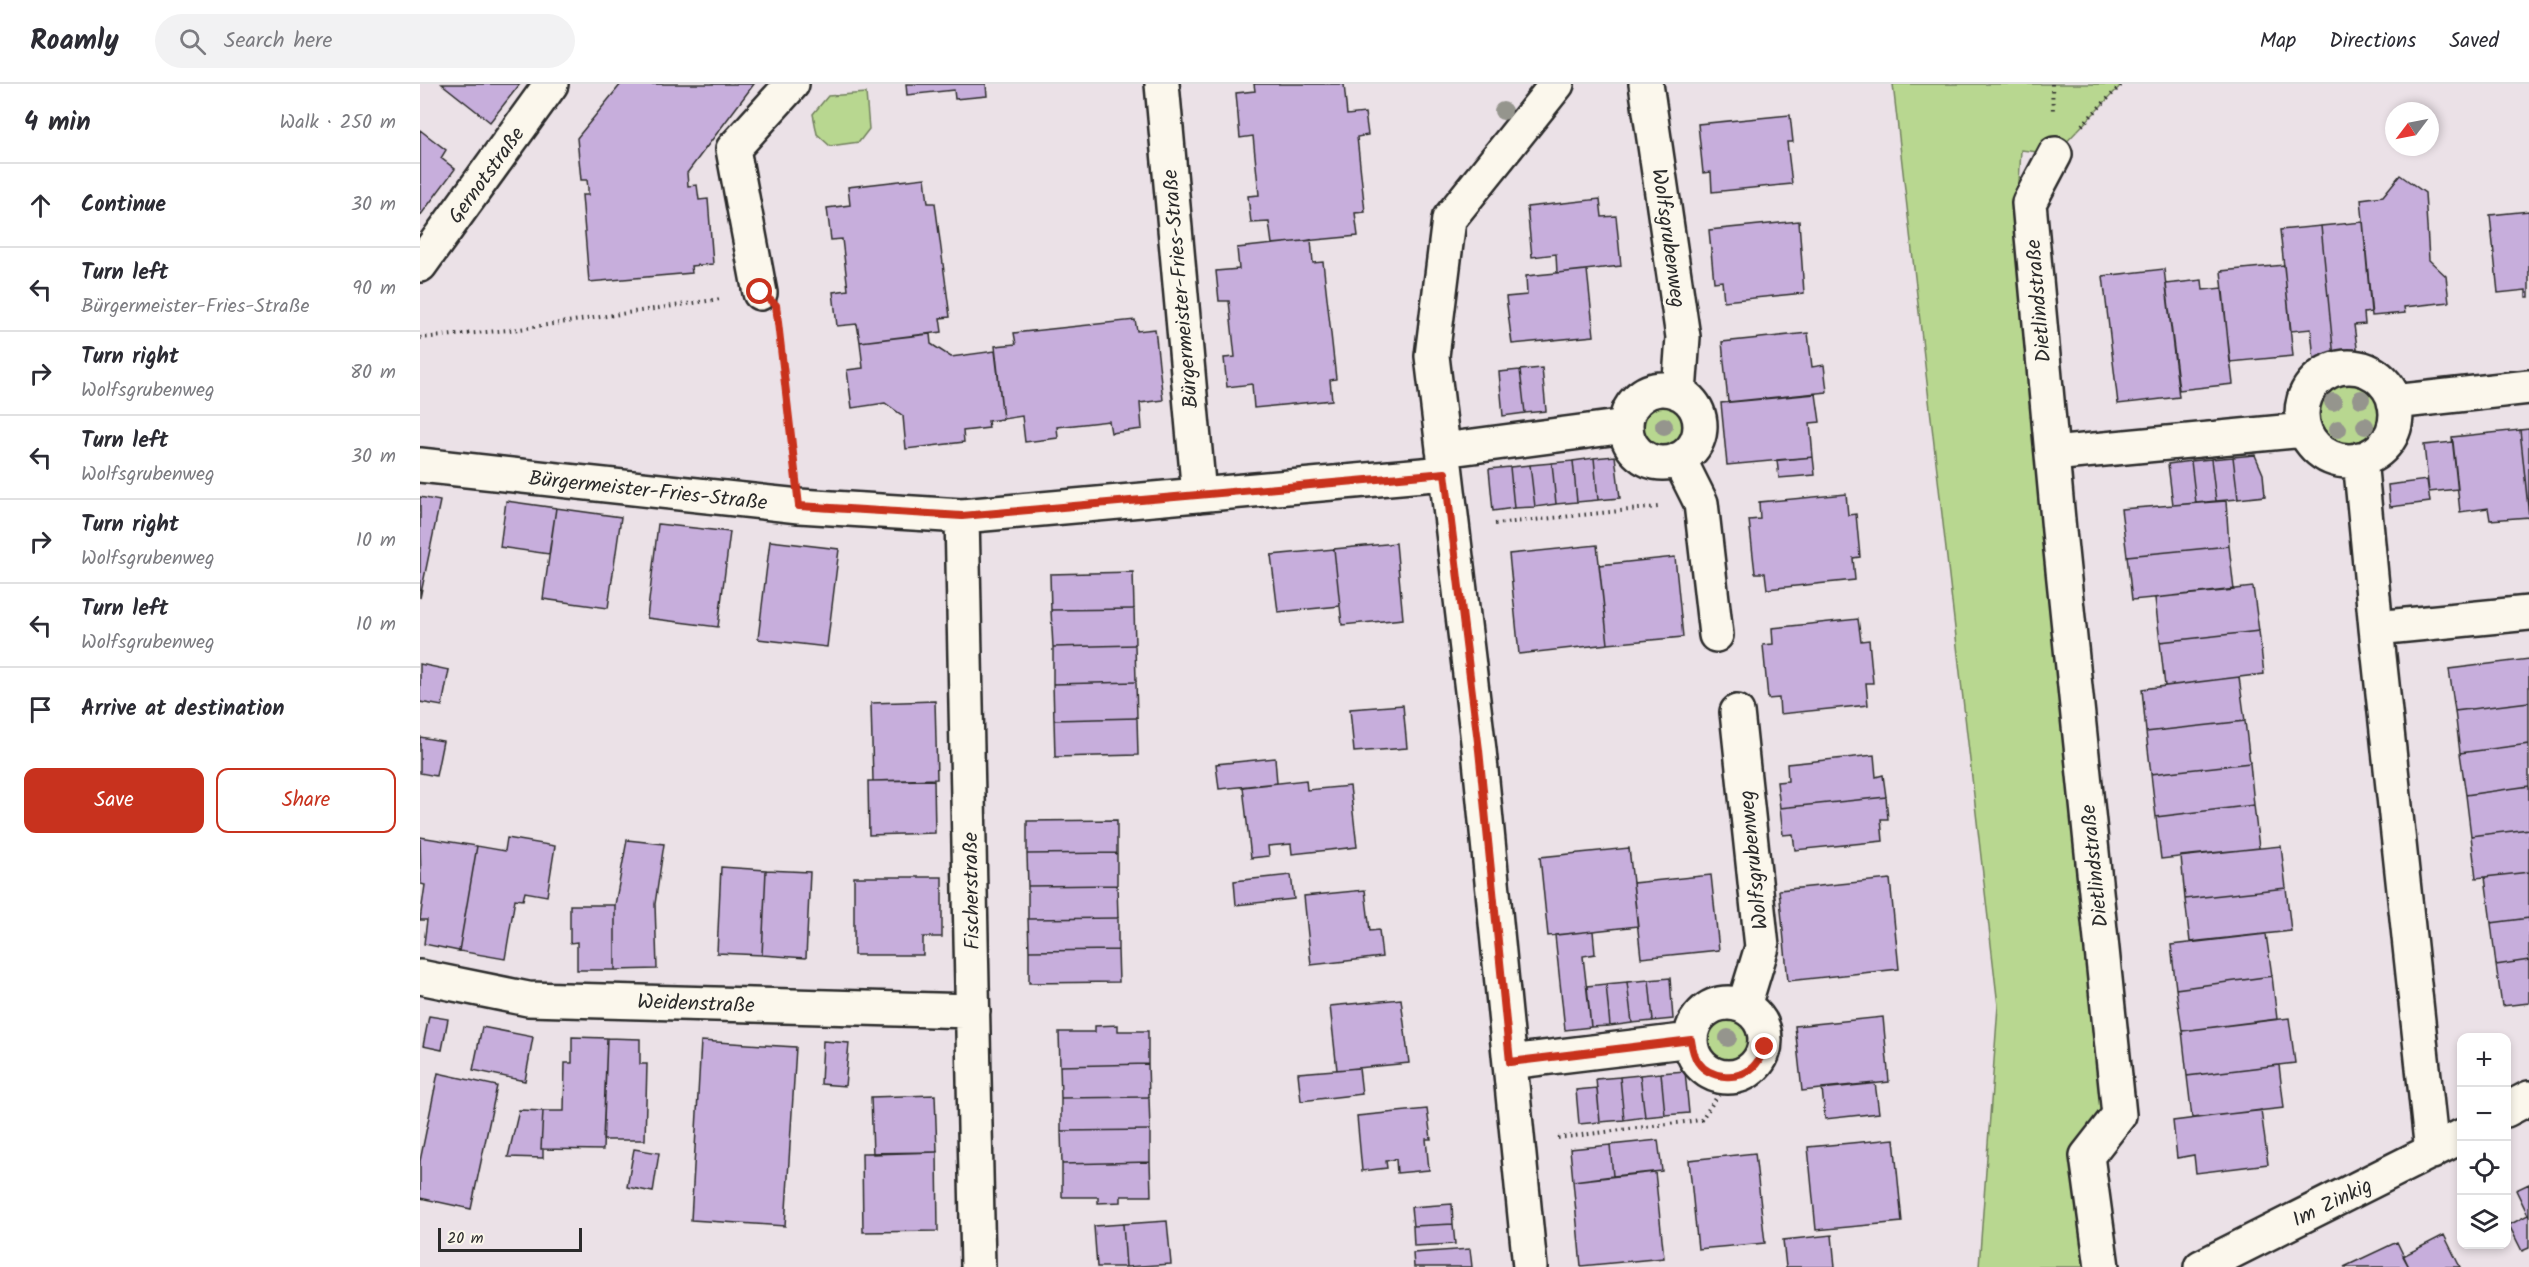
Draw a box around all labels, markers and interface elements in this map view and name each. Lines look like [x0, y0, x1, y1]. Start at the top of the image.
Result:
search box [155, 14, 575, 68]
text: Roamly [30, 19, 119, 64]
text: Search here [224, 24, 332, 59]
icon: search [176, 25, 209, 58]
text: Map [2260, 25, 2296, 58]
text: Directions [2329, 25, 2416, 58]
text: Saved [2449, 25, 2499, 58]
text: 4 min [24, 102, 91, 144]
north arrow [2385, 102, 2439, 156]
text: Walk · 250 m [280, 107, 396, 139]
street label: Gernotstraße [440, 120, 534, 232]
street label: Bürgermeister-Fries-Straße [1155, 167, 1208, 410]
street label: Wolfsgrubenweg [1641, 167, 1694, 310]
text: Continue [81, 188, 166, 223]
icon: ahead [24, 189, 57, 222]
text: 30 m [351, 189, 396, 221]
street label: Dietlindstraße [2018, 237, 2061, 364]
text: Turn left [81, 256, 168, 291]
icon: left [24, 273, 57, 306]
text: 90 m [352, 273, 396, 305]
route start [746, 278, 772, 304]
text: Bürgermeister-Fries-Straße [81, 291, 309, 323]
text: Turn right [81, 340, 179, 375]
icon: right [24, 357, 57, 390]
text: 80 m [350, 357, 396, 389]
text: Wolfsgrubenweg [81, 375, 215, 407]
text: Turn left [81, 424, 168, 459]
icon: left [24, 441, 57, 474]
text: 30 m [351, 441, 396, 473]
text: Wolfsgrubenweg [81, 459, 215, 491]
street label: Bürgermeister-Fries-Straße [527, 463, 769, 520]
text: Turn right [81, 508, 179, 543]
icon: right [24, 525, 57, 558]
text: 10 m [356, 525, 396, 557]
text: Wolfsgrubenweg [81, 543, 215, 575]
text: Turn left [81, 592, 168, 627]
icon: left [24, 609, 57, 642]
text: 10 m [356, 609, 396, 641]
text: Wolfsgrubenweg [81, 627, 215, 659]
text: Arrive at destination [81, 692, 284, 727]
icon: arrive [24, 693, 57, 726]
button: Save [24, 768, 204, 833]
button: Share [216, 768, 396, 833]
street label: Wolfsgrubenweg [1731, 788, 1778, 931]
street label: Dietlindstraße [2073, 802, 2118, 929]
street label: Fischerstraße [955, 831, 990, 950]
street label: Weidenstraße [637, 986, 756, 1023]
route end [1751, 1033, 1777, 1059]
map controls [2457, 1033, 2511, 1249]
button: + [2457, 1033, 2511, 1087]
button: − [2457, 1087, 2511, 1141]
button: locate [2457, 1141, 2511, 1195]
street label: Im Zinkig [2287, 1170, 2378, 1237]
button: layers [2457, 1195, 2511, 1249]
scale bar [438, 1225, 582, 1252]
text: 20 m [447, 1226, 483, 1251]

